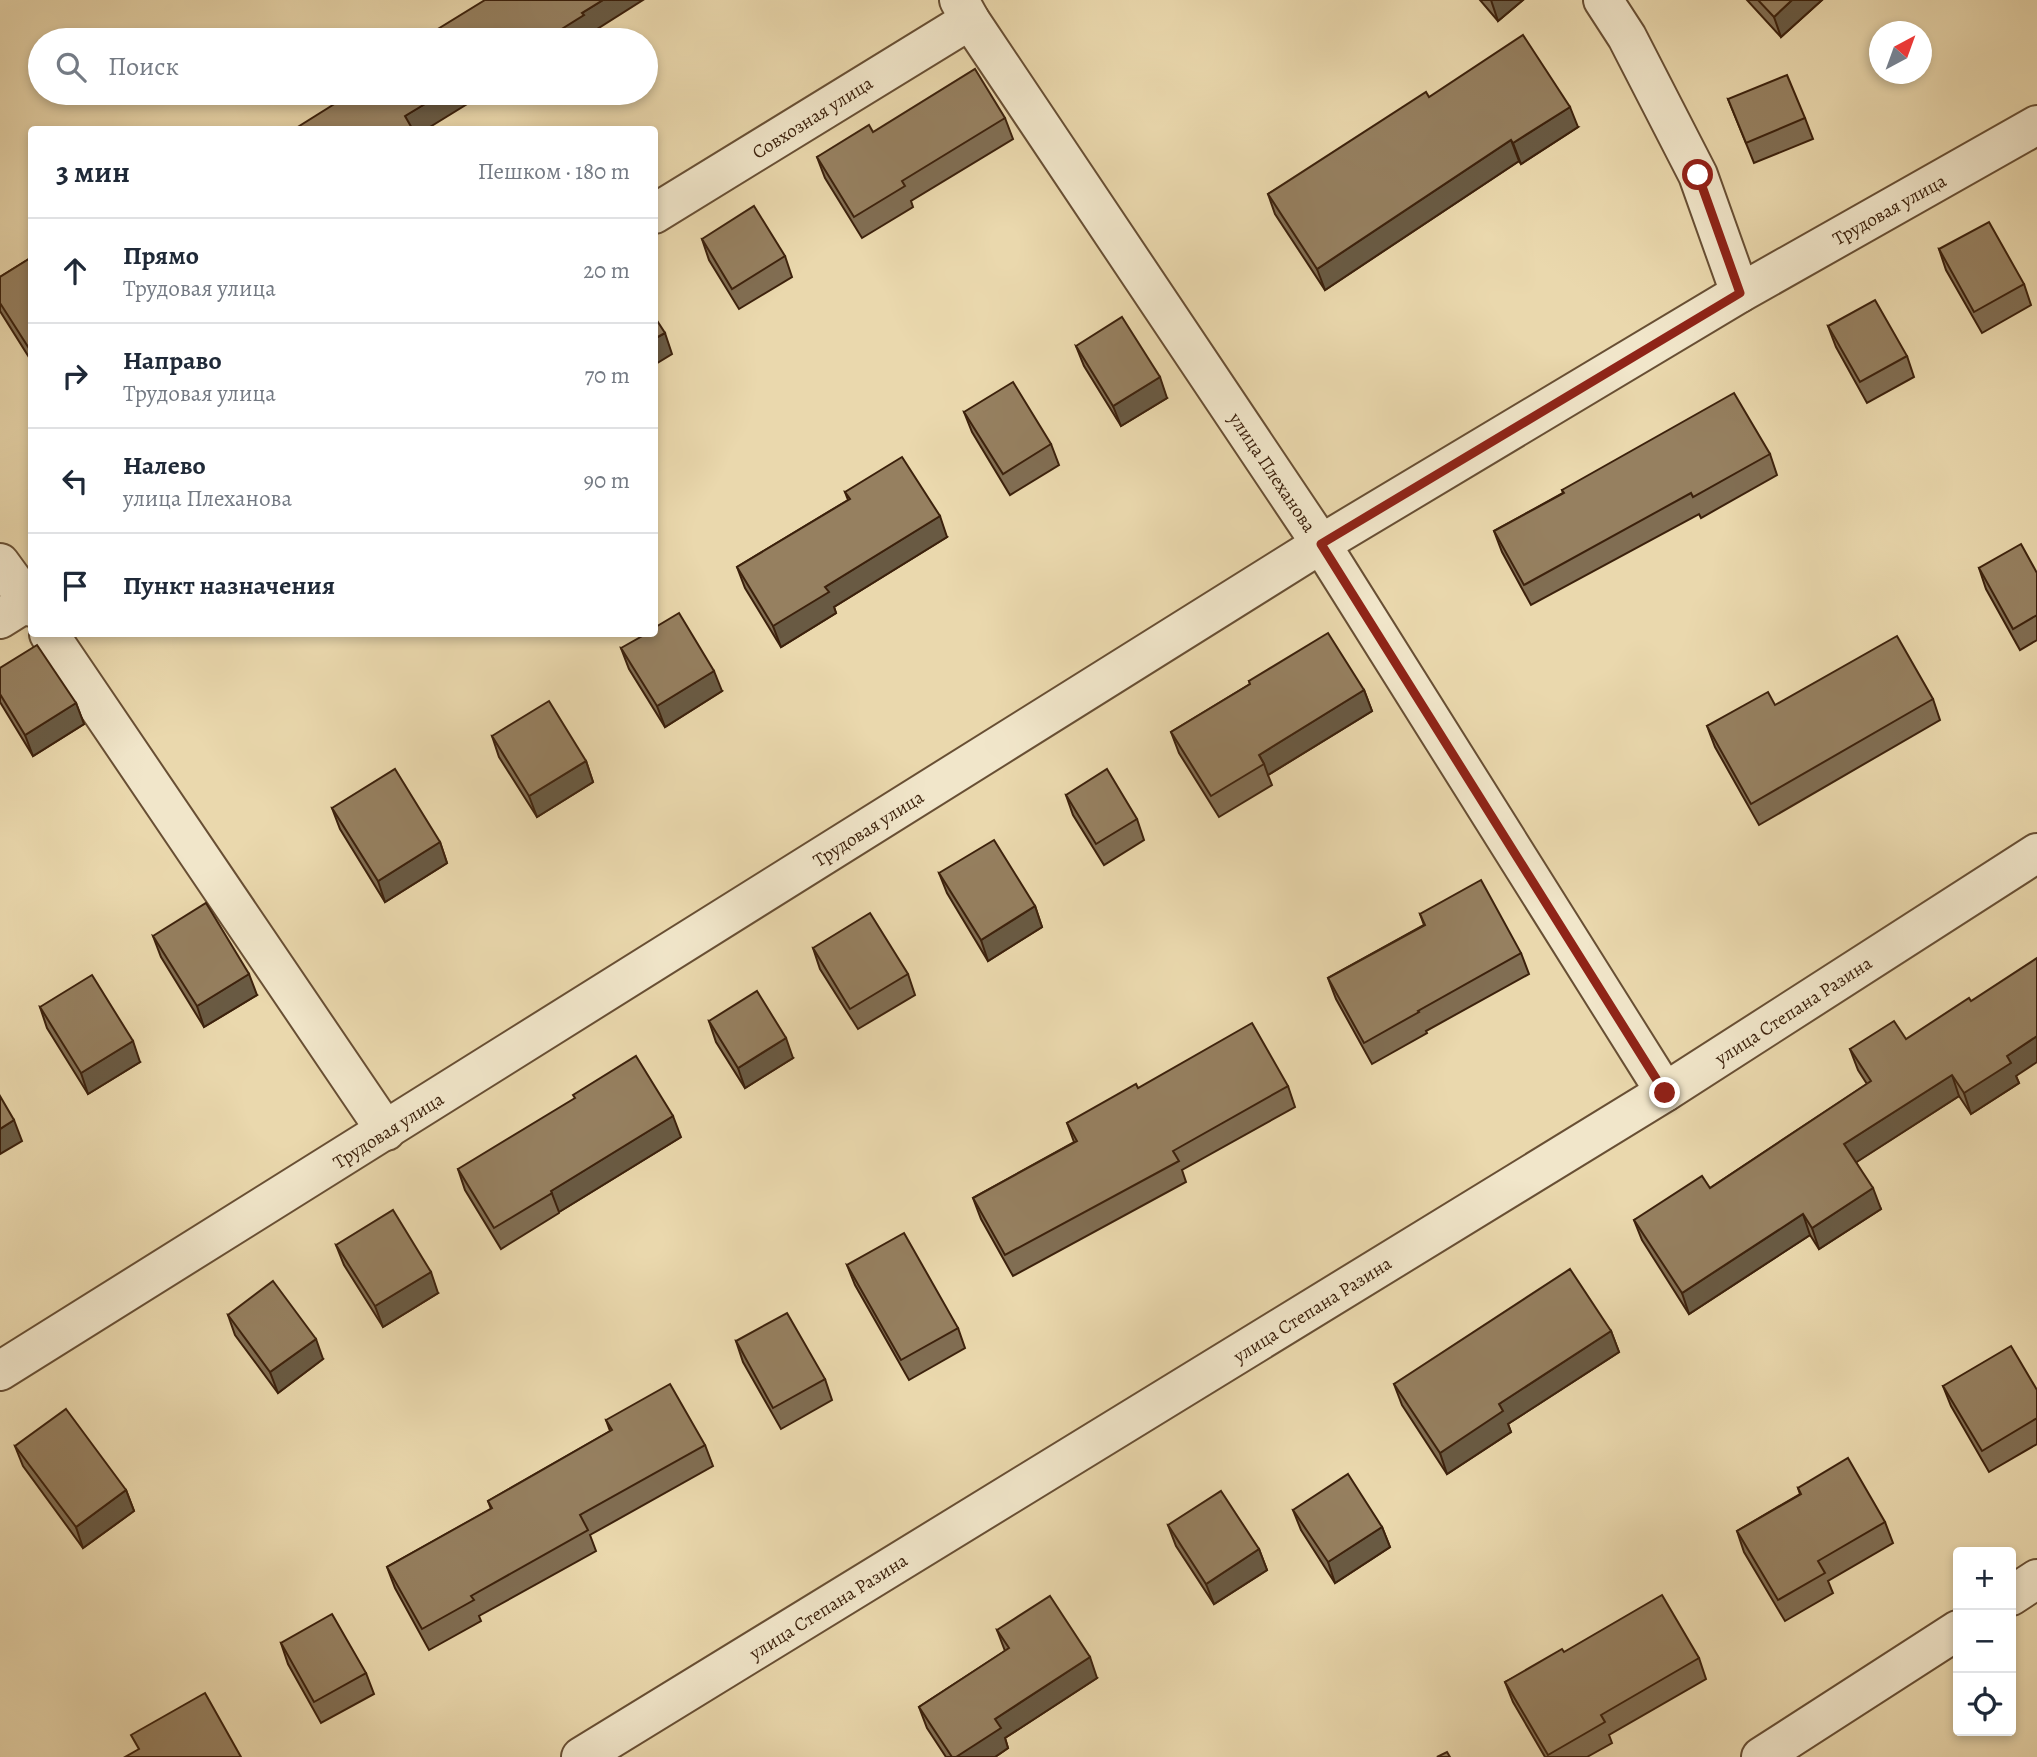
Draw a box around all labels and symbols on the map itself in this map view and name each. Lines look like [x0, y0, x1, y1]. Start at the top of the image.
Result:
north arrow [1869, 21, 1932, 84]
street label: Совхозная улица [747, 70, 878, 165]
route start [1682, 159, 1713, 190]
street label: Трудовая улица [1828, 168, 1951, 252]
street label: улица Плеханова [1222, 407, 1322, 538]
street label: Трудовая улица [808, 784, 929, 873]
street label: улица Степана Разина [1709, 950, 1877, 1072]
route end [1649, 1077, 1680, 1108]
street label: Трудовая улица [328, 1086, 449, 1175]
street label: улица Степана Разина [1227, 1250, 1397, 1370]
street label: улица Степана Разина [743, 1547, 913, 1667]

